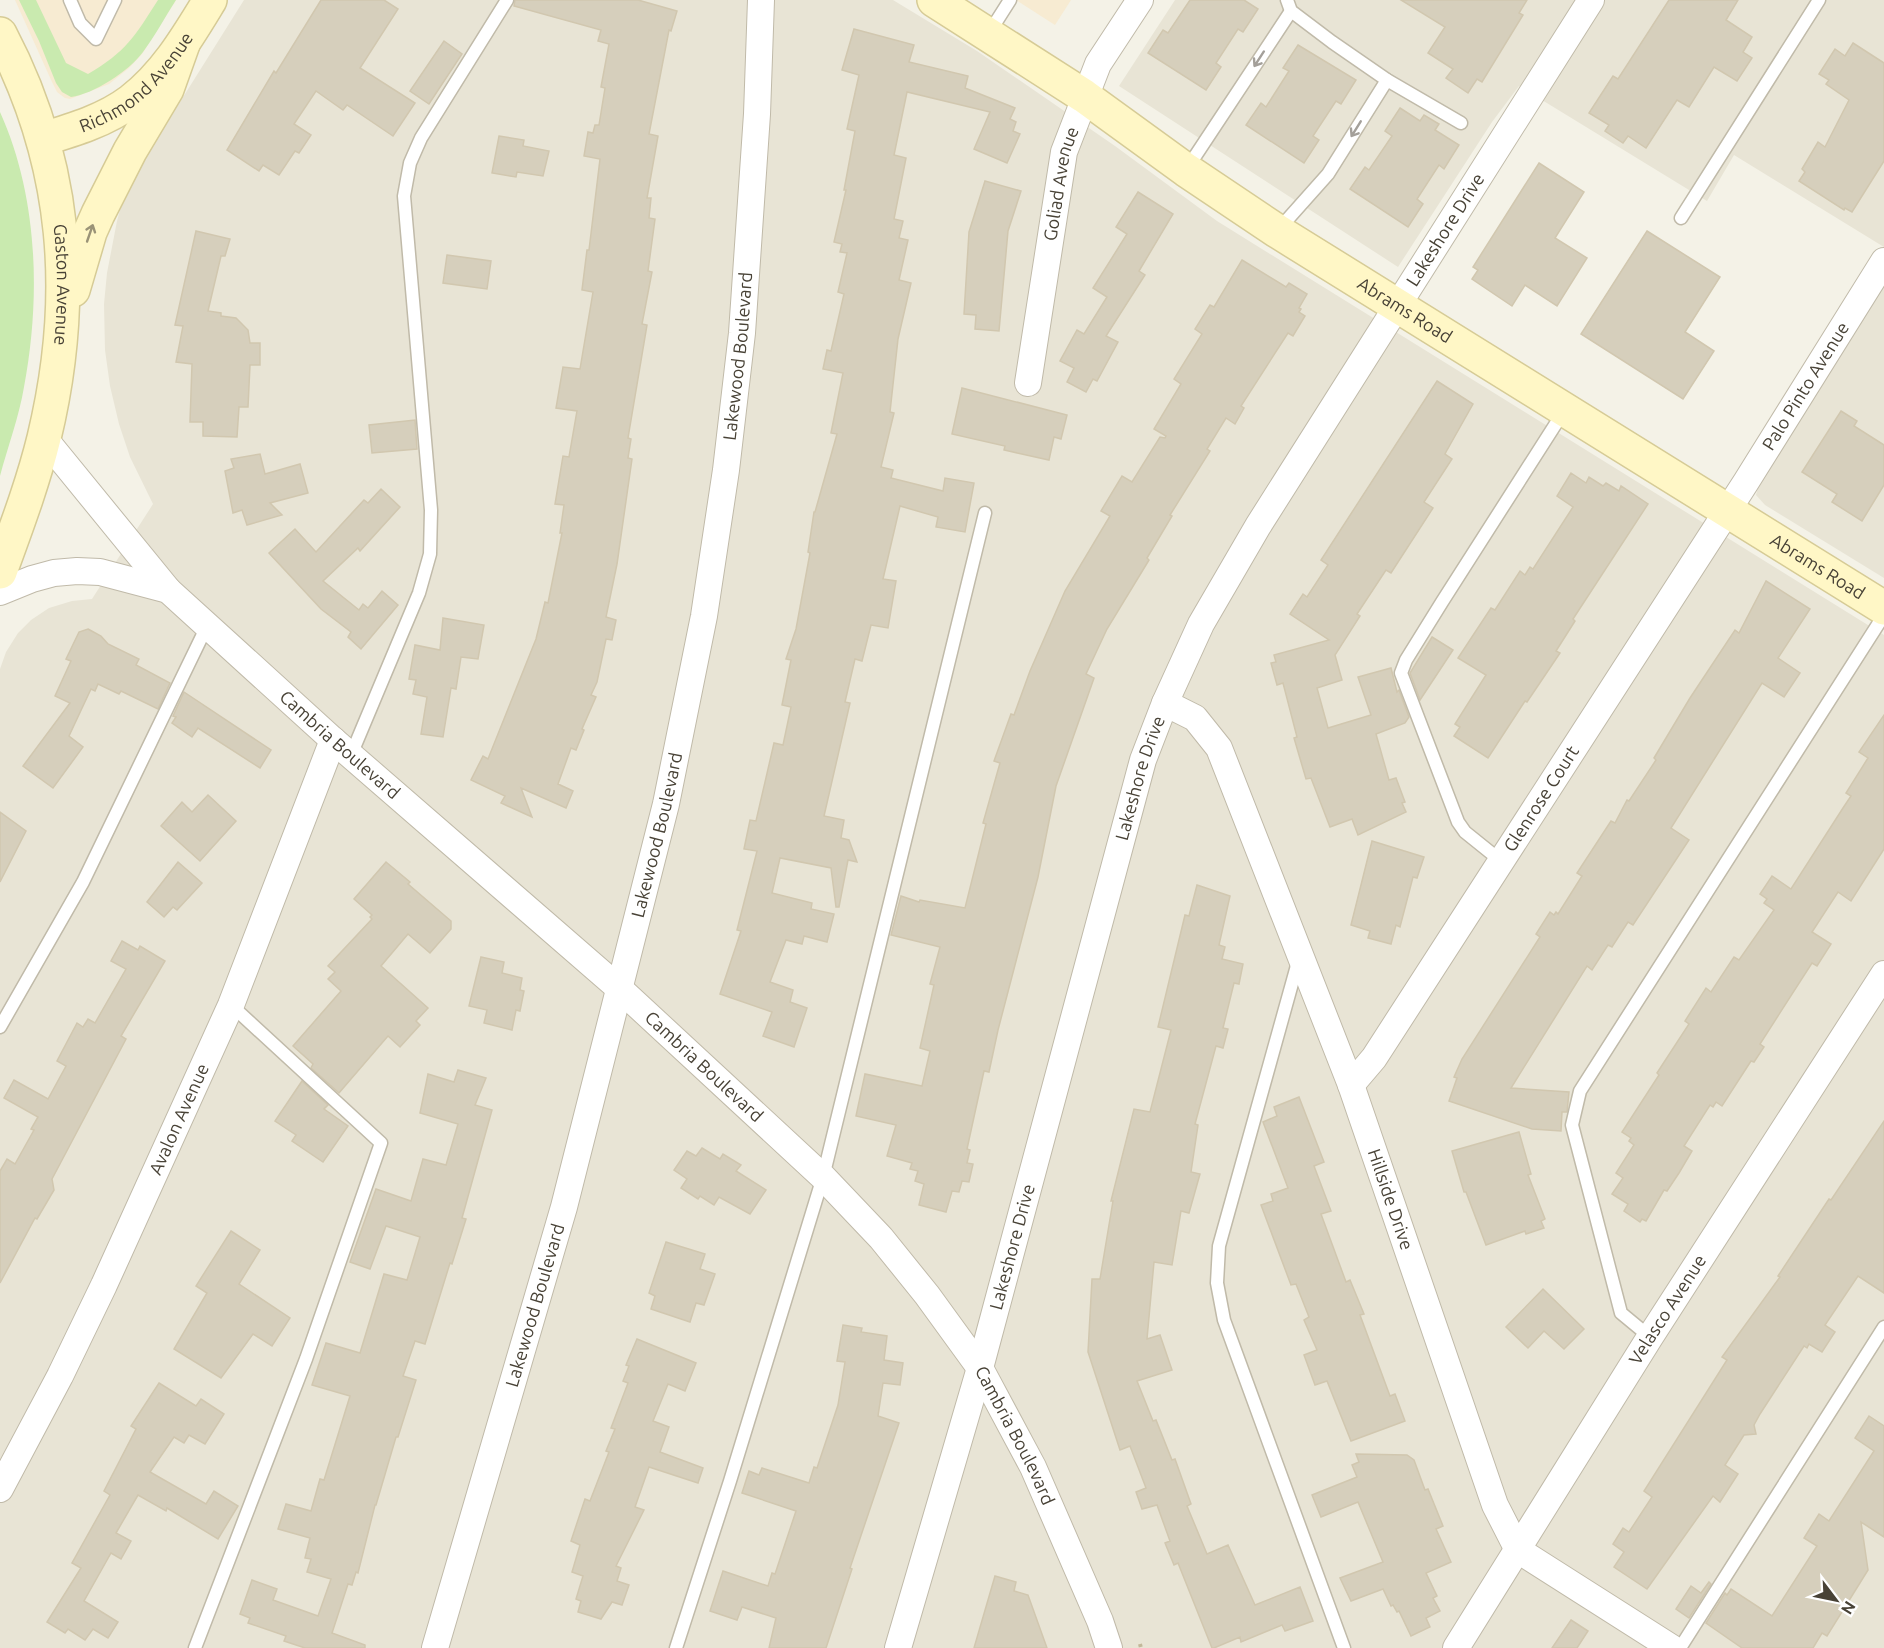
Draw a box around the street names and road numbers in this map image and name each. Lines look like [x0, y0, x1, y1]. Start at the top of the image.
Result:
street label: Richmond Avenue [76, 28, 196, 136]
street label: Goliad Avenue [1039, 124, 1082, 242]
street label: Lakeshore Drive [1402, 169, 1488, 289]
street label: Gaston Avenue [51, 223, 74, 346]
street label: Lakewood Boulevard [719, 271, 755, 441]
street label: Abrams Road [1354, 273, 1456, 346]
street label: Palo Pinto Avenue [1758, 318, 1852, 453]
street label: Abrams Road [1767, 529, 1869, 603]
street label: Cambria Boulevard [276, 686, 404, 802]
street label: Lakeshore Drive [1111, 713, 1168, 842]
street label: Glenrose Court [1499, 742, 1582, 855]
street label: Lakewood Boulevard [627, 750, 685, 919]
street label: Cambria Boulevard [641, 1007, 768, 1125]
street label: Avalon Avenue [144, 1060, 212, 1178]
street label: Hillside Drive [1365, 1146, 1418, 1252]
street label: Lakeshore Drive [985, 1182, 1038, 1312]
street label: Lakewood Boulevard [501, 1221, 568, 1389]
street label: Velasco Avenue [1624, 1251, 1709, 1368]
street label: Cambria Boulevard [972, 1362, 1059, 1508]

